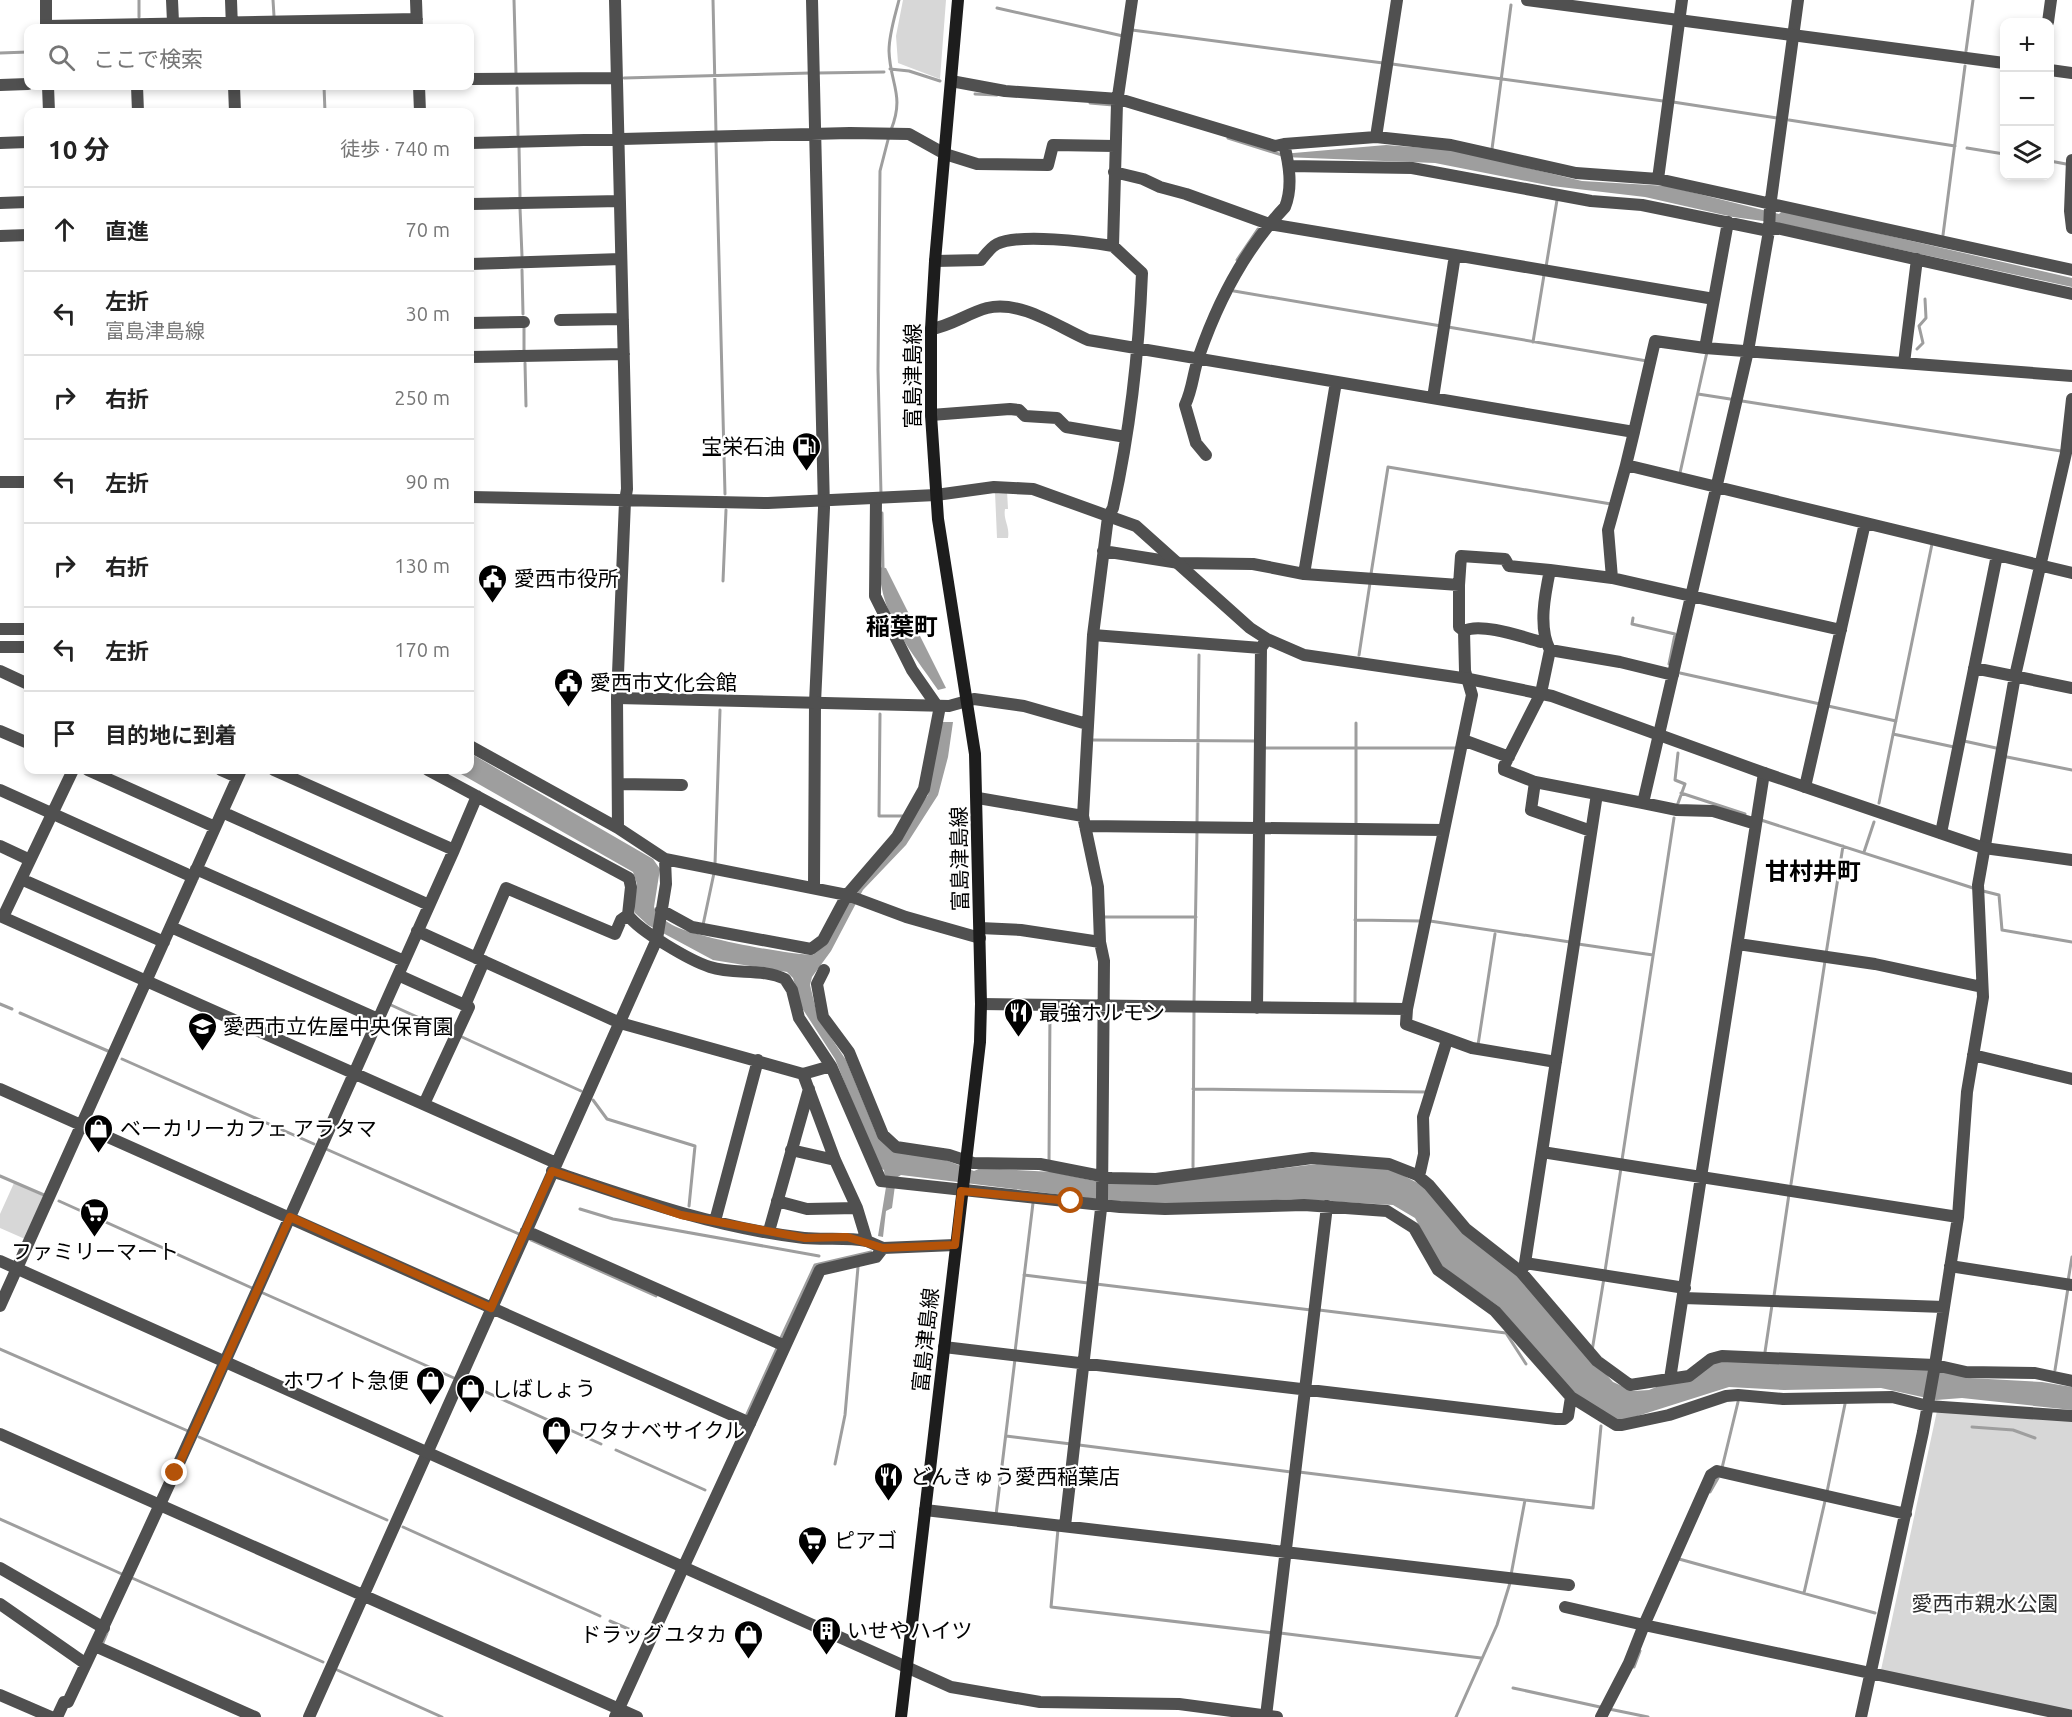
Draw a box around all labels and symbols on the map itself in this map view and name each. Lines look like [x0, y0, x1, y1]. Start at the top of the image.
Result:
street label: 富島津島線 [900, 324, 924, 429]
fuel station icon: 宝栄石油 [790, 430, 822, 472]
place label: 宝栄石油 [701, 434, 785, 458]
public building icon: 愛西市役所 [477, 562, 509, 604]
place label: 愛西市役所 [514, 566, 619, 590]
district label: 稲葉町 [866, 613, 938, 640]
public building icon: 愛西市文化会館 [553, 666, 585, 708]
place label: 愛西市文化会館 [590, 670, 737, 694]
street label: 富島津島線 [946, 806, 972, 912]
district label: 甘村井町 [1765, 858, 1861, 885]
restaurant icon: 最強ホルモン [1002, 996, 1034, 1038]
place label: 最強ホルモン [1039, 1000, 1165, 1024]
school or university icon: 愛西市立佐屋中央保育園 [186, 1010, 218, 1052]
place label: 愛西市立佐屋中央保育園 [223, 1014, 454, 1038]
shop icon: ベーカリーカフェ アラタマ [83, 1112, 115, 1154]
place label: ベーカリーカフェ アラタマ [120, 1116, 377, 1140]
route start [1057, 1187, 1083, 1213]
supermarket icon: ファミリーマート [79, 1196, 111, 1238]
place label: ファミリーマート [11, 1239, 179, 1263]
street label: 富島津島線 [908, 1287, 942, 1393]
shop icon: ホワイト急便 [414, 1364, 446, 1406]
place label: ホワイト急便 [283, 1368, 409, 1392]
shop icon: しばしょう [454, 1372, 486, 1414]
place label: しばしょう [491, 1376, 596, 1400]
shop icon: ワタナベサイクル [541, 1414, 573, 1456]
place label: ワタナベサイクル [578, 1418, 745, 1442]
route end [161, 1459, 187, 1485]
restaurant icon: どんきゅう愛西稲葉店 [873, 1460, 905, 1502]
place label: どんきゅう愛西稲葉店 [910, 1464, 1120, 1488]
supermarket icon: ピアゴ [797, 1524, 829, 1566]
place label: ピアゴ [834, 1528, 897, 1552]
park label: 愛西市親水公園 [1912, 1591, 2059, 1615]
building icon: いせやハイツ [810, 1614, 842, 1656]
shop icon: ドラッグユタカ [732, 1618, 764, 1660]
place label: いせやハイツ [847, 1618, 973, 1642]
place label: ドラッグユタカ [580, 1622, 727, 1646]

